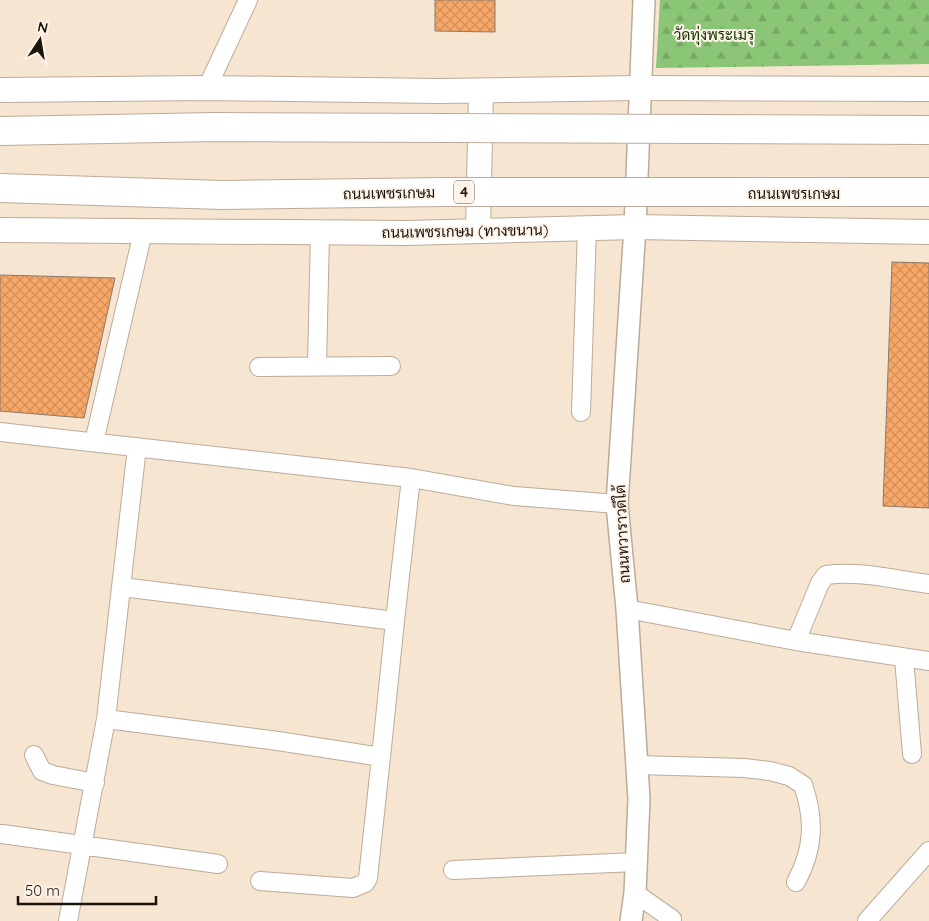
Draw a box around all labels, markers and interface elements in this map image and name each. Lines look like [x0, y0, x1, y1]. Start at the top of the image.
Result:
north arrow [15, 15, 65, 65]
text: N [36, 17, 50, 37]
park label: วัดทุ่งพระเมรุ [674, 25, 754, 46]
road number: 4 [454, 180, 474, 203]
street label: ถนนเพชรเกษม [343, 183, 435, 203]
street label: ถนนเพชรเกษม [748, 184, 840, 203]
street label: ถนนเพชรเกษม (ทางขนาน) [381, 220, 549, 242]
street label: ถนนทวาราวดีใต้ [610, 483, 634, 584]
scale bar [18, 874, 155, 906]
text: 50 m [25, 881, 60, 900]

